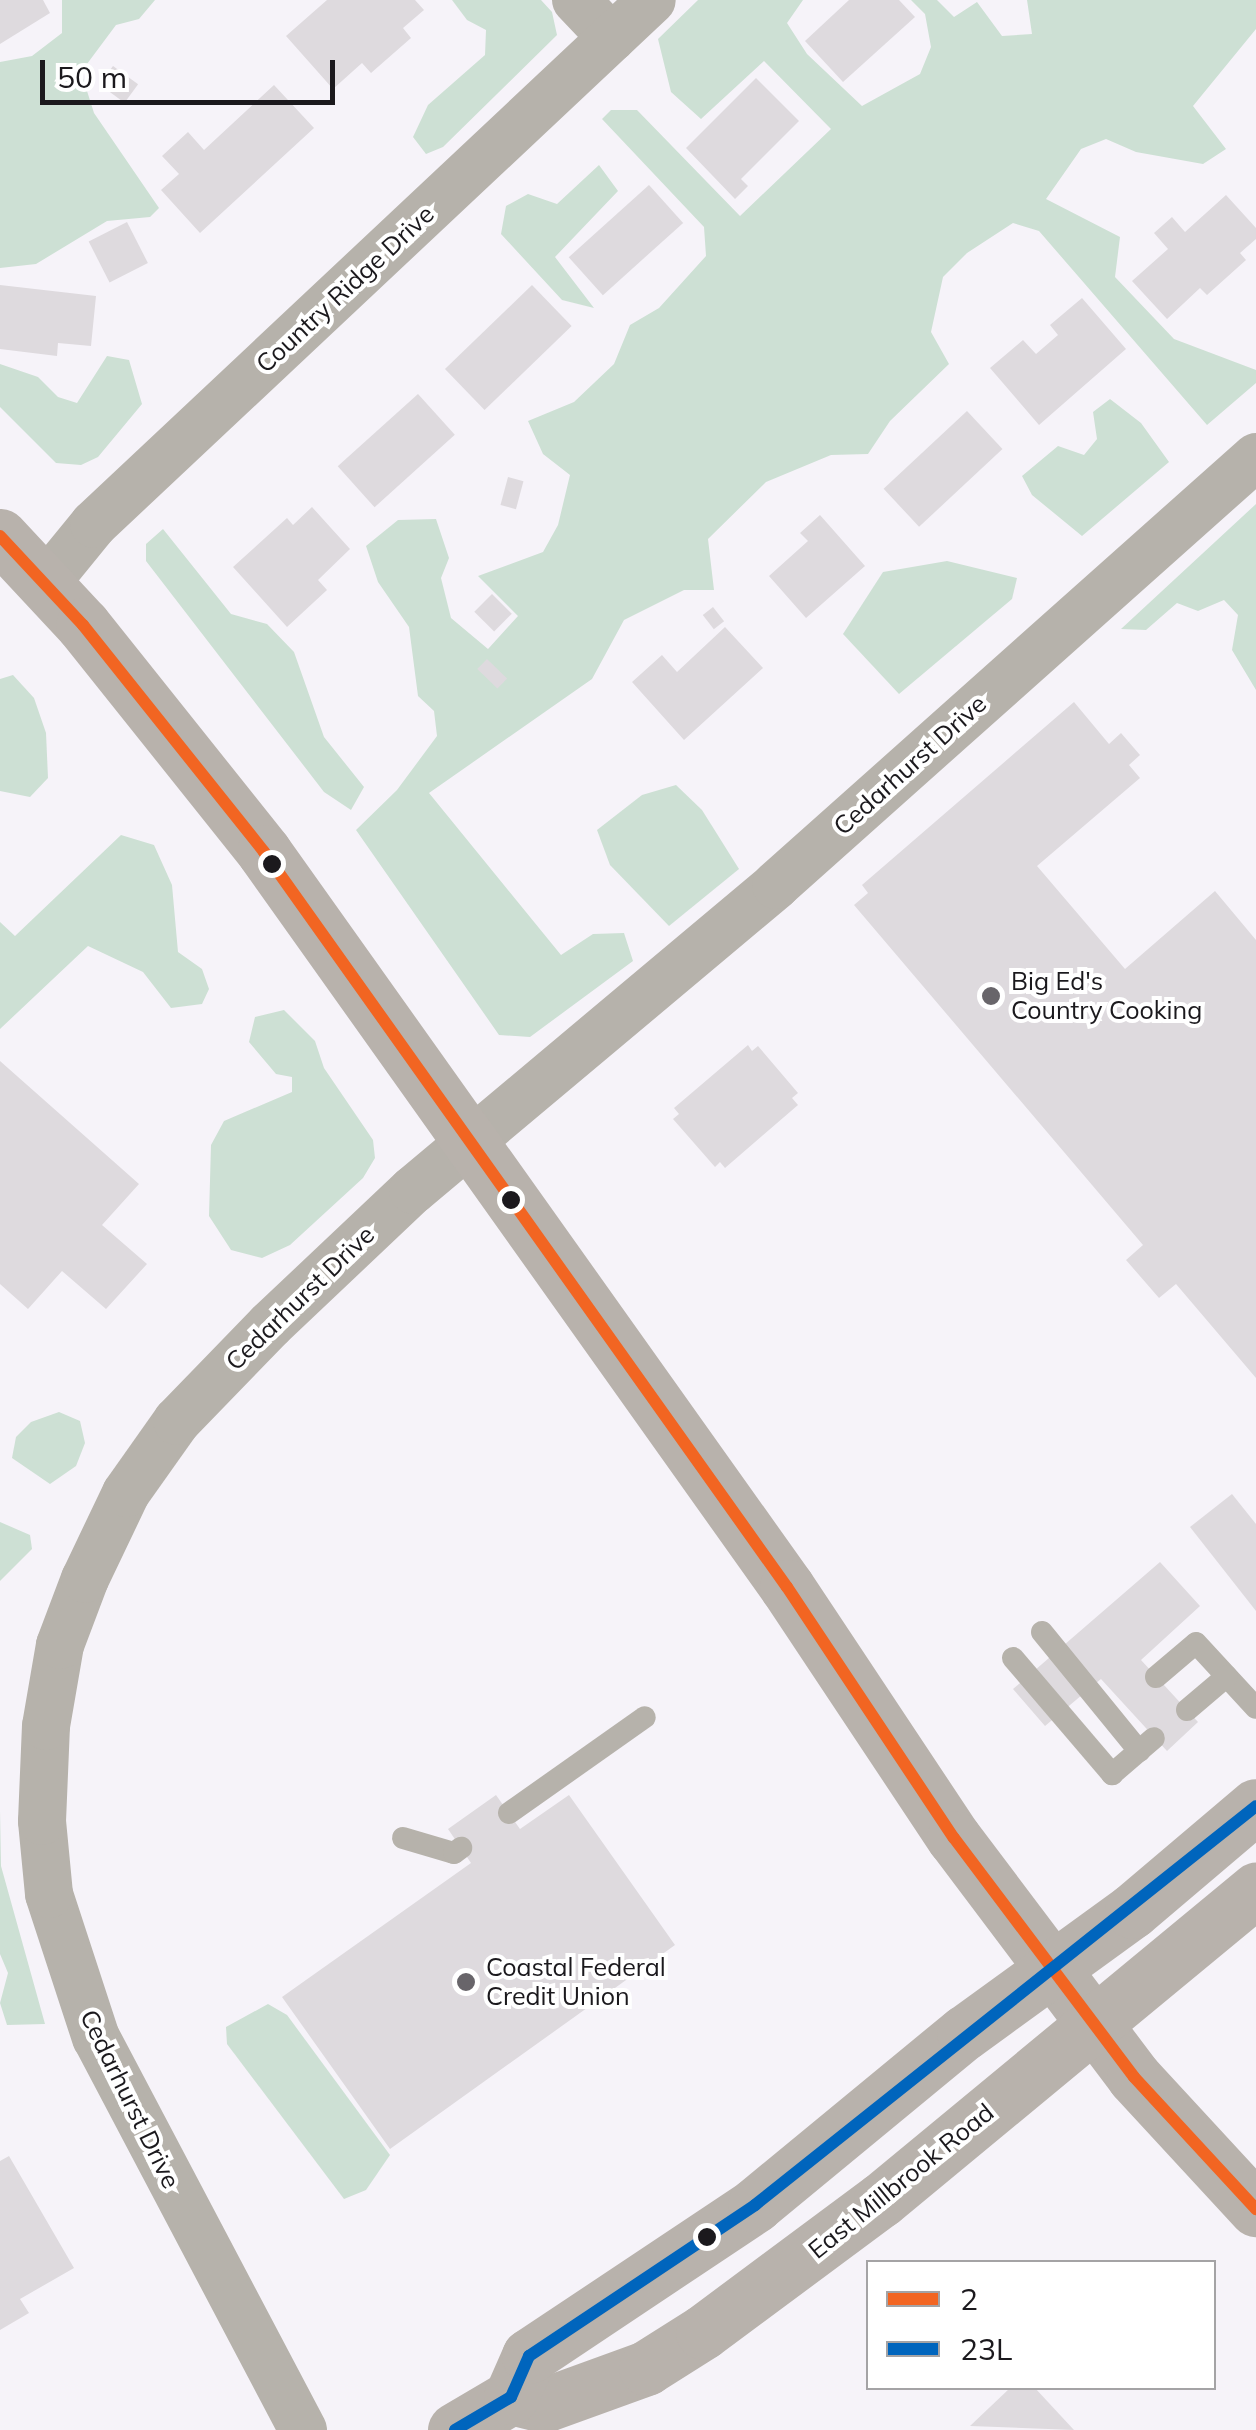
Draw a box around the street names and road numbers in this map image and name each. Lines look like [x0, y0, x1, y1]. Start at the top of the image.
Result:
street label: Country Ridge Drive [250, 199, 440, 379]
street label: Cedarhurst Drive [828, 689, 992, 841]
street label: Cedarhurst Drive [219, 1220, 381, 1376]
street label: Cedarhurst Drive [74, 2005, 186, 2193]
street label: East Millbrook Road [802, 2097, 1000, 2265]

